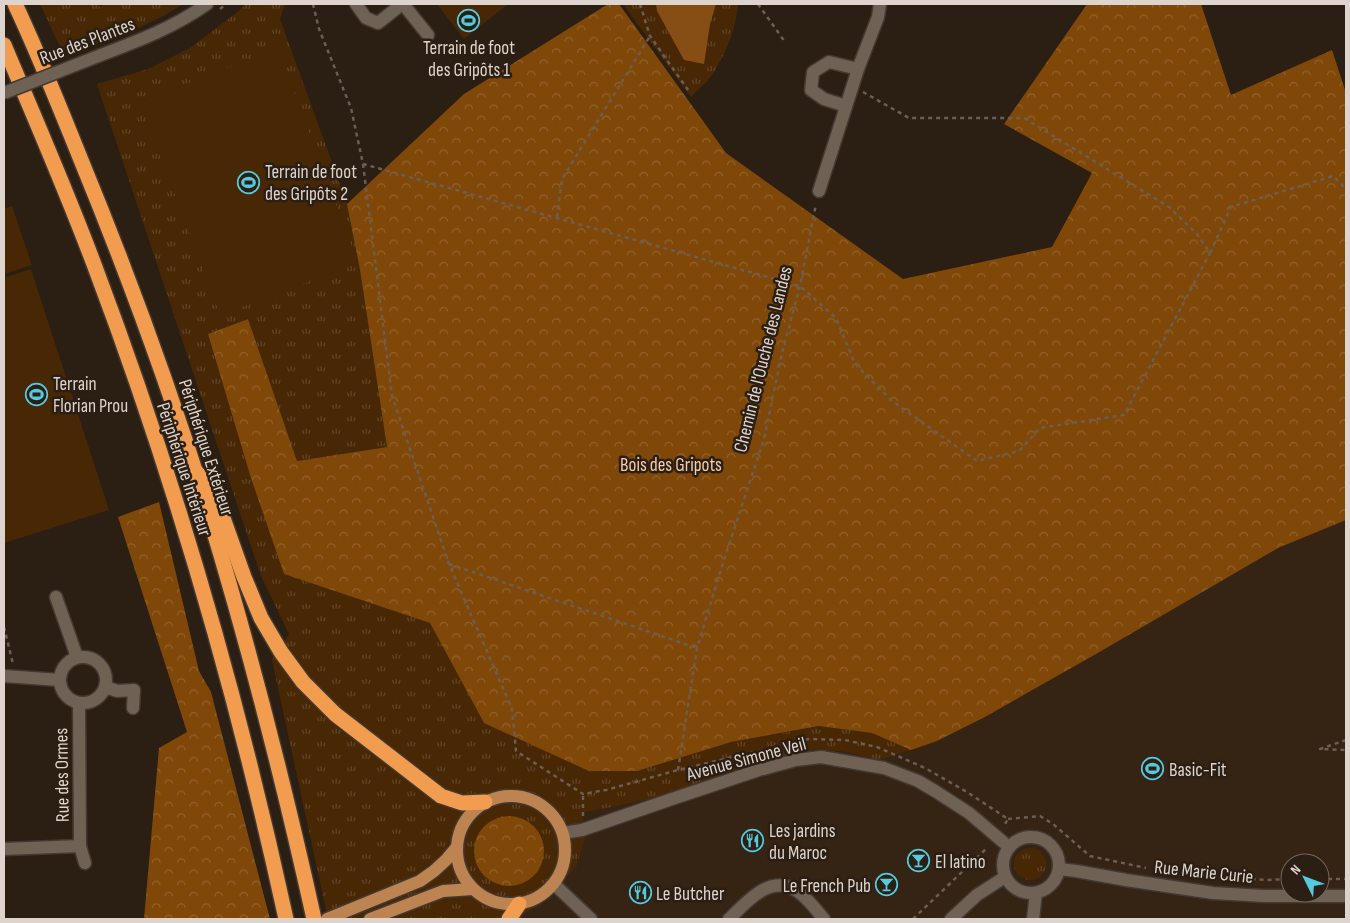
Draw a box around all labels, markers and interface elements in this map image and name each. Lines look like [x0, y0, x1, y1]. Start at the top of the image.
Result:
sports icon: Terrain de foot des Gripôts 1 [457, 9, 481, 33]
street label: Rue des Plantes [37, 13, 139, 70]
place label: Terrain de foot des Gripôts 1 [423, 37, 515, 82]
place label: Terrain de foot des Gripôts 2 [265, 161, 357, 206]
sports icon: Terrain de foot des Gripôts 2 [237, 170, 261, 194]
street label: Chemin de l'Ouche des Landes [729, 264, 798, 455]
place label: Terrain Florian Prou [53, 373, 128, 418]
street label: Périphérique Extérieur [173, 376, 239, 519]
sports icon: Terrain Florian Prou [25, 382, 49, 406]
street label: Périphérique Intérieur [151, 400, 216, 540]
park label: Bois des Gripots [620, 454, 722, 477]
street label: Rue des Ormes [50, 727, 75, 822]
street label: Avenue Simone Veil [683, 732, 809, 787]
sports icon: Basic-Fit [1141, 757, 1165, 781]
place label: Basic-Fit [1169, 759, 1227, 782]
place label: Les jardins du Maroc [769, 820, 836, 865]
restaurant icon: Les jardins du Maroc [741, 829, 765, 853]
bar icon: El latino [907, 849, 931, 873]
place label: El latino [935, 851, 986, 874]
north arrow [1280, 853, 1330, 903]
street label: Rue Marie Curie [1153, 856, 1254, 889]
text: N [1287, 861, 1305, 878]
bar icon: Le French Pub [875, 873, 899, 897]
place label: Le French Pub [783, 875, 871, 898]
restaurant icon: Le Butcher [628, 881, 652, 905]
place label: Le Butcher [656, 883, 725, 906]

